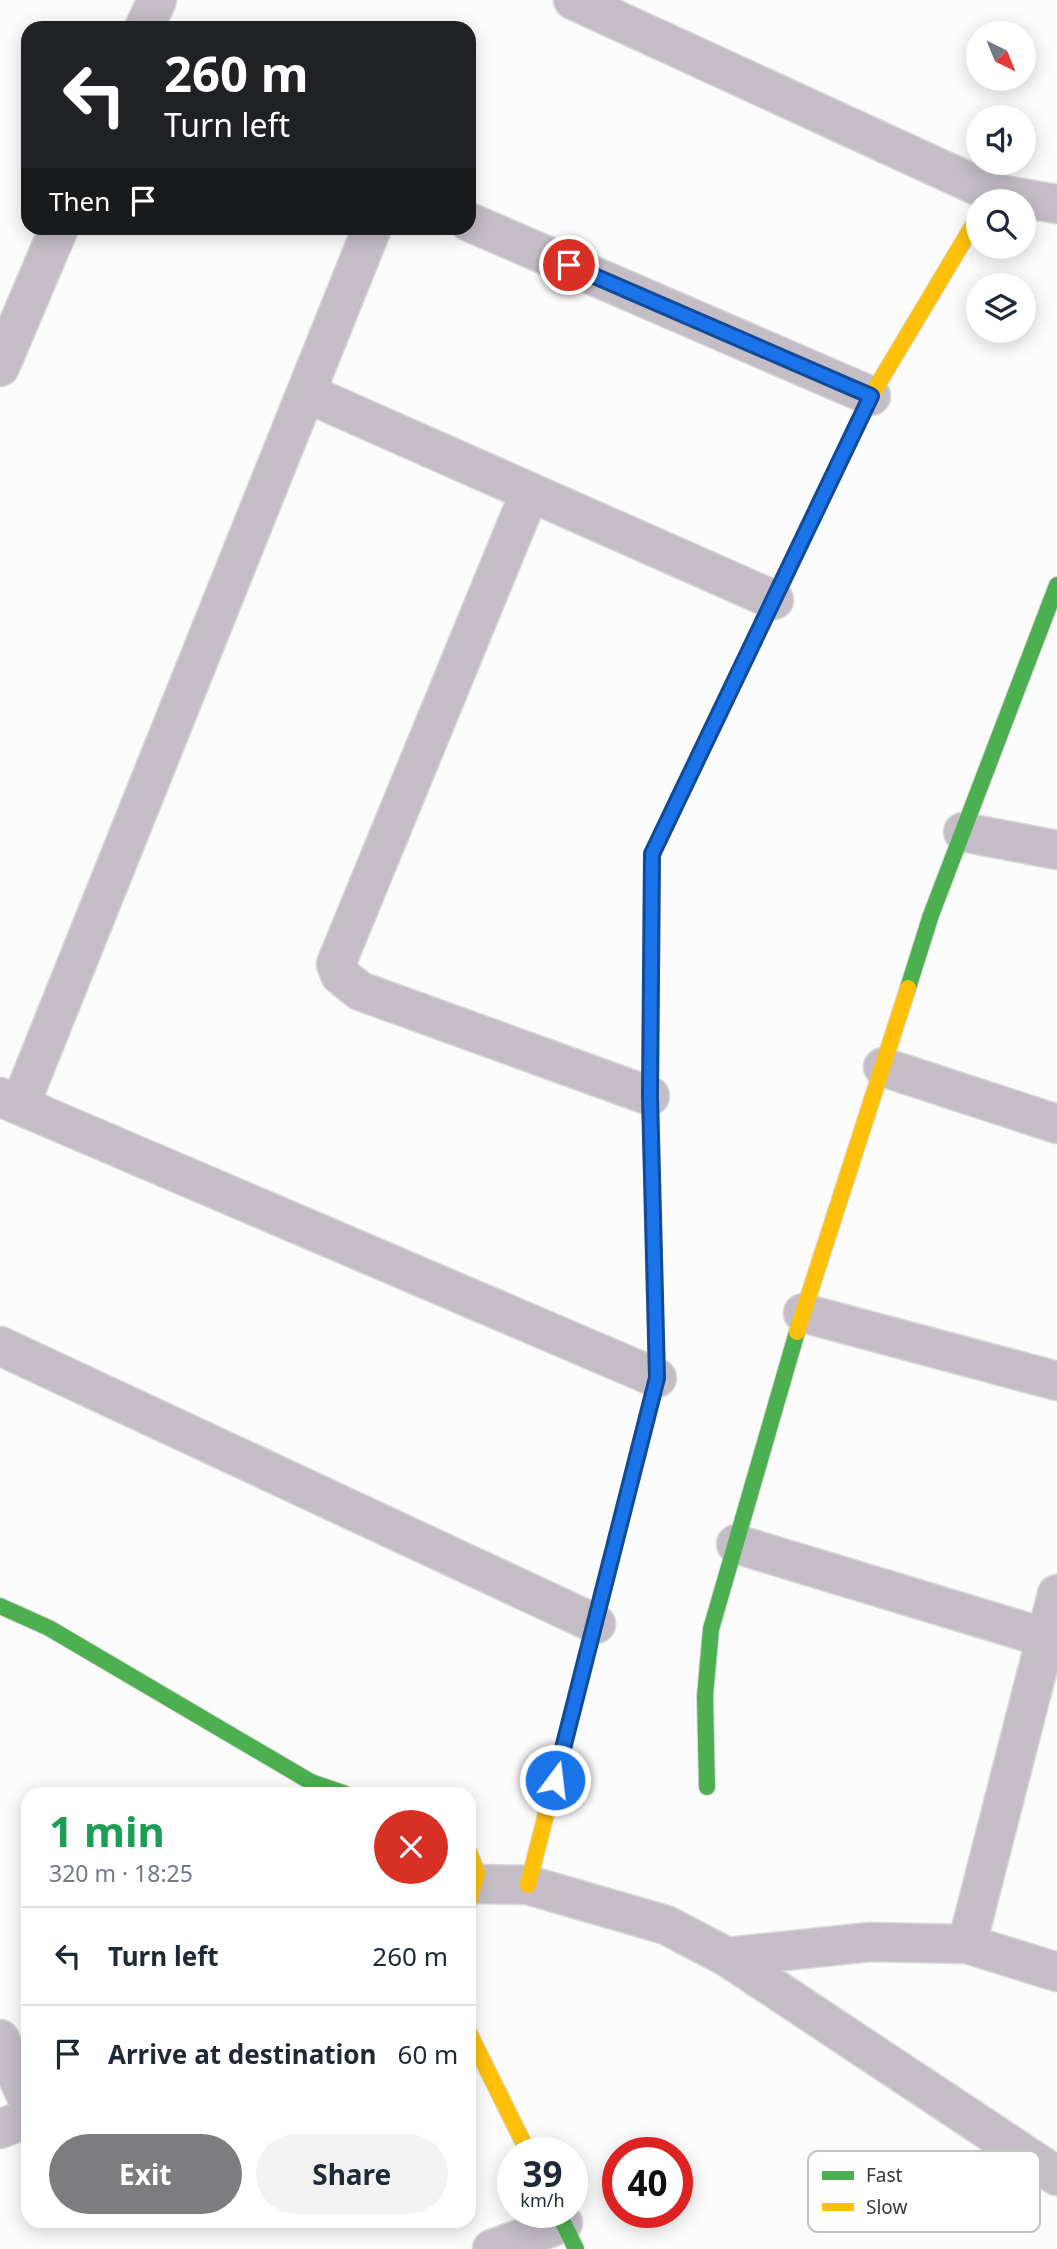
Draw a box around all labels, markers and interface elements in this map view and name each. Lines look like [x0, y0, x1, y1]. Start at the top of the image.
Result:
north arrow [966, 21, 1036, 91]
map controls [966, 21, 1036, 343]
text: 260 m [164, 40, 309, 106]
icon: left [49, 49, 140, 140]
text: Turn left [164, 103, 290, 146]
button: sound [966, 105, 1036, 175]
icon: arrive [124, 182, 162, 220]
text: Then [49, 183, 110, 219]
button: search [966, 189, 1036, 259]
pin [539, 235, 599, 295]
icon: arrive [550, 246, 588, 284]
button: layers [966, 273, 1036, 343]
position arrow [518, 1743, 592, 1817]
text: 1 min [49, 1802, 165, 1859]
button: close [374, 1810, 448, 1884]
text: 320 m · 18:25 [49, 1857, 193, 1889]
icon: left [49, 1937, 87, 1975]
text: Turn left [108, 1938, 219, 1974]
text: 260 m [372, 1938, 448, 1974]
icon: arrive [49, 2035, 87, 2073]
text: Arrive at destination [108, 2036, 377, 2072]
text: 60 m [398, 2036, 458, 2072]
button: Exit [49, 2134, 242, 2214]
button: Share [256, 2134, 448, 2214]
speed limit sign: 40 [602, 2137, 693, 2228]
text: 39 [522, 2150, 563, 2197]
legend [808, 2151, 1040, 2232]
text: Fast [866, 2162, 903, 2188]
text: km/h [520, 2188, 565, 2212]
text: Slow [866, 2194, 907, 2220]

